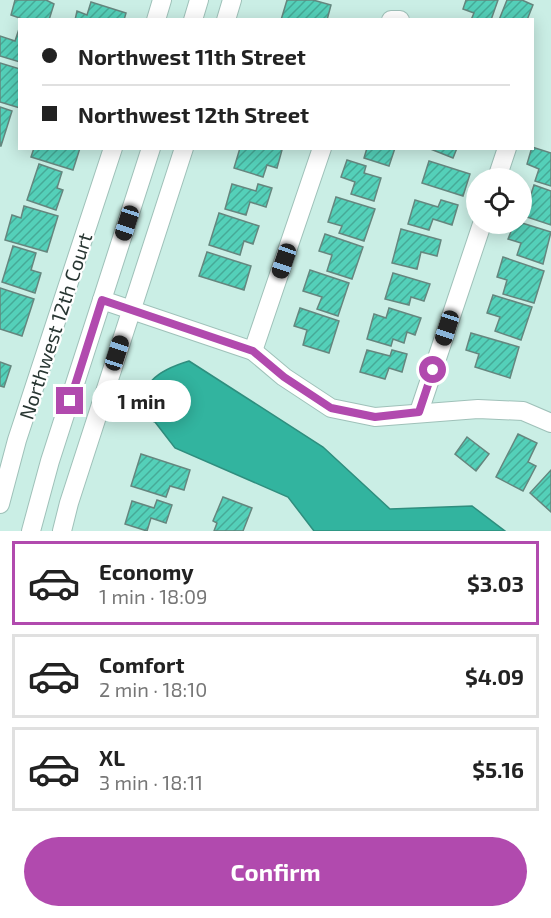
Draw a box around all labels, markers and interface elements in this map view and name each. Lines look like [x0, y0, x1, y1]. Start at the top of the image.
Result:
text: Northwest 11th Street [78, 43, 306, 69]
text: Northwest 12th Street [78, 101, 309, 127]
map controls [466, 168, 532, 234]
button: locate [466, 168, 532, 234]
car [113, 203, 141, 243]
street label: Northwest 12th Court [13, 229, 97, 422]
car [270, 241, 298, 281]
car [433, 308, 461, 348]
car [103, 333, 131, 373]
route start [419, 356, 446, 383]
callout: 1 min [91, 380, 190, 422]
route end [56, 387, 83, 414]
text: 1 min [117, 389, 166, 413]
icon: car [27, 556, 81, 610]
text: Economy [99, 558, 194, 584]
text: $3.03 [467, 570, 524, 596]
text: 1 min · 18:09 [99, 584, 207, 608]
icon: car [27, 649, 81, 703]
text: Comfort [99, 651, 184, 677]
text: $4.09 [465, 663, 524, 689]
text: 2 min · 18:10 [99, 677, 207, 701]
icon: car [27, 742, 81, 796]
text: XL [99, 744, 125, 770]
text: $5.16 [472, 756, 524, 782]
text: 3 min · 18:11 [99, 770, 203, 794]
button: Confirm [24, 837, 527, 906]

